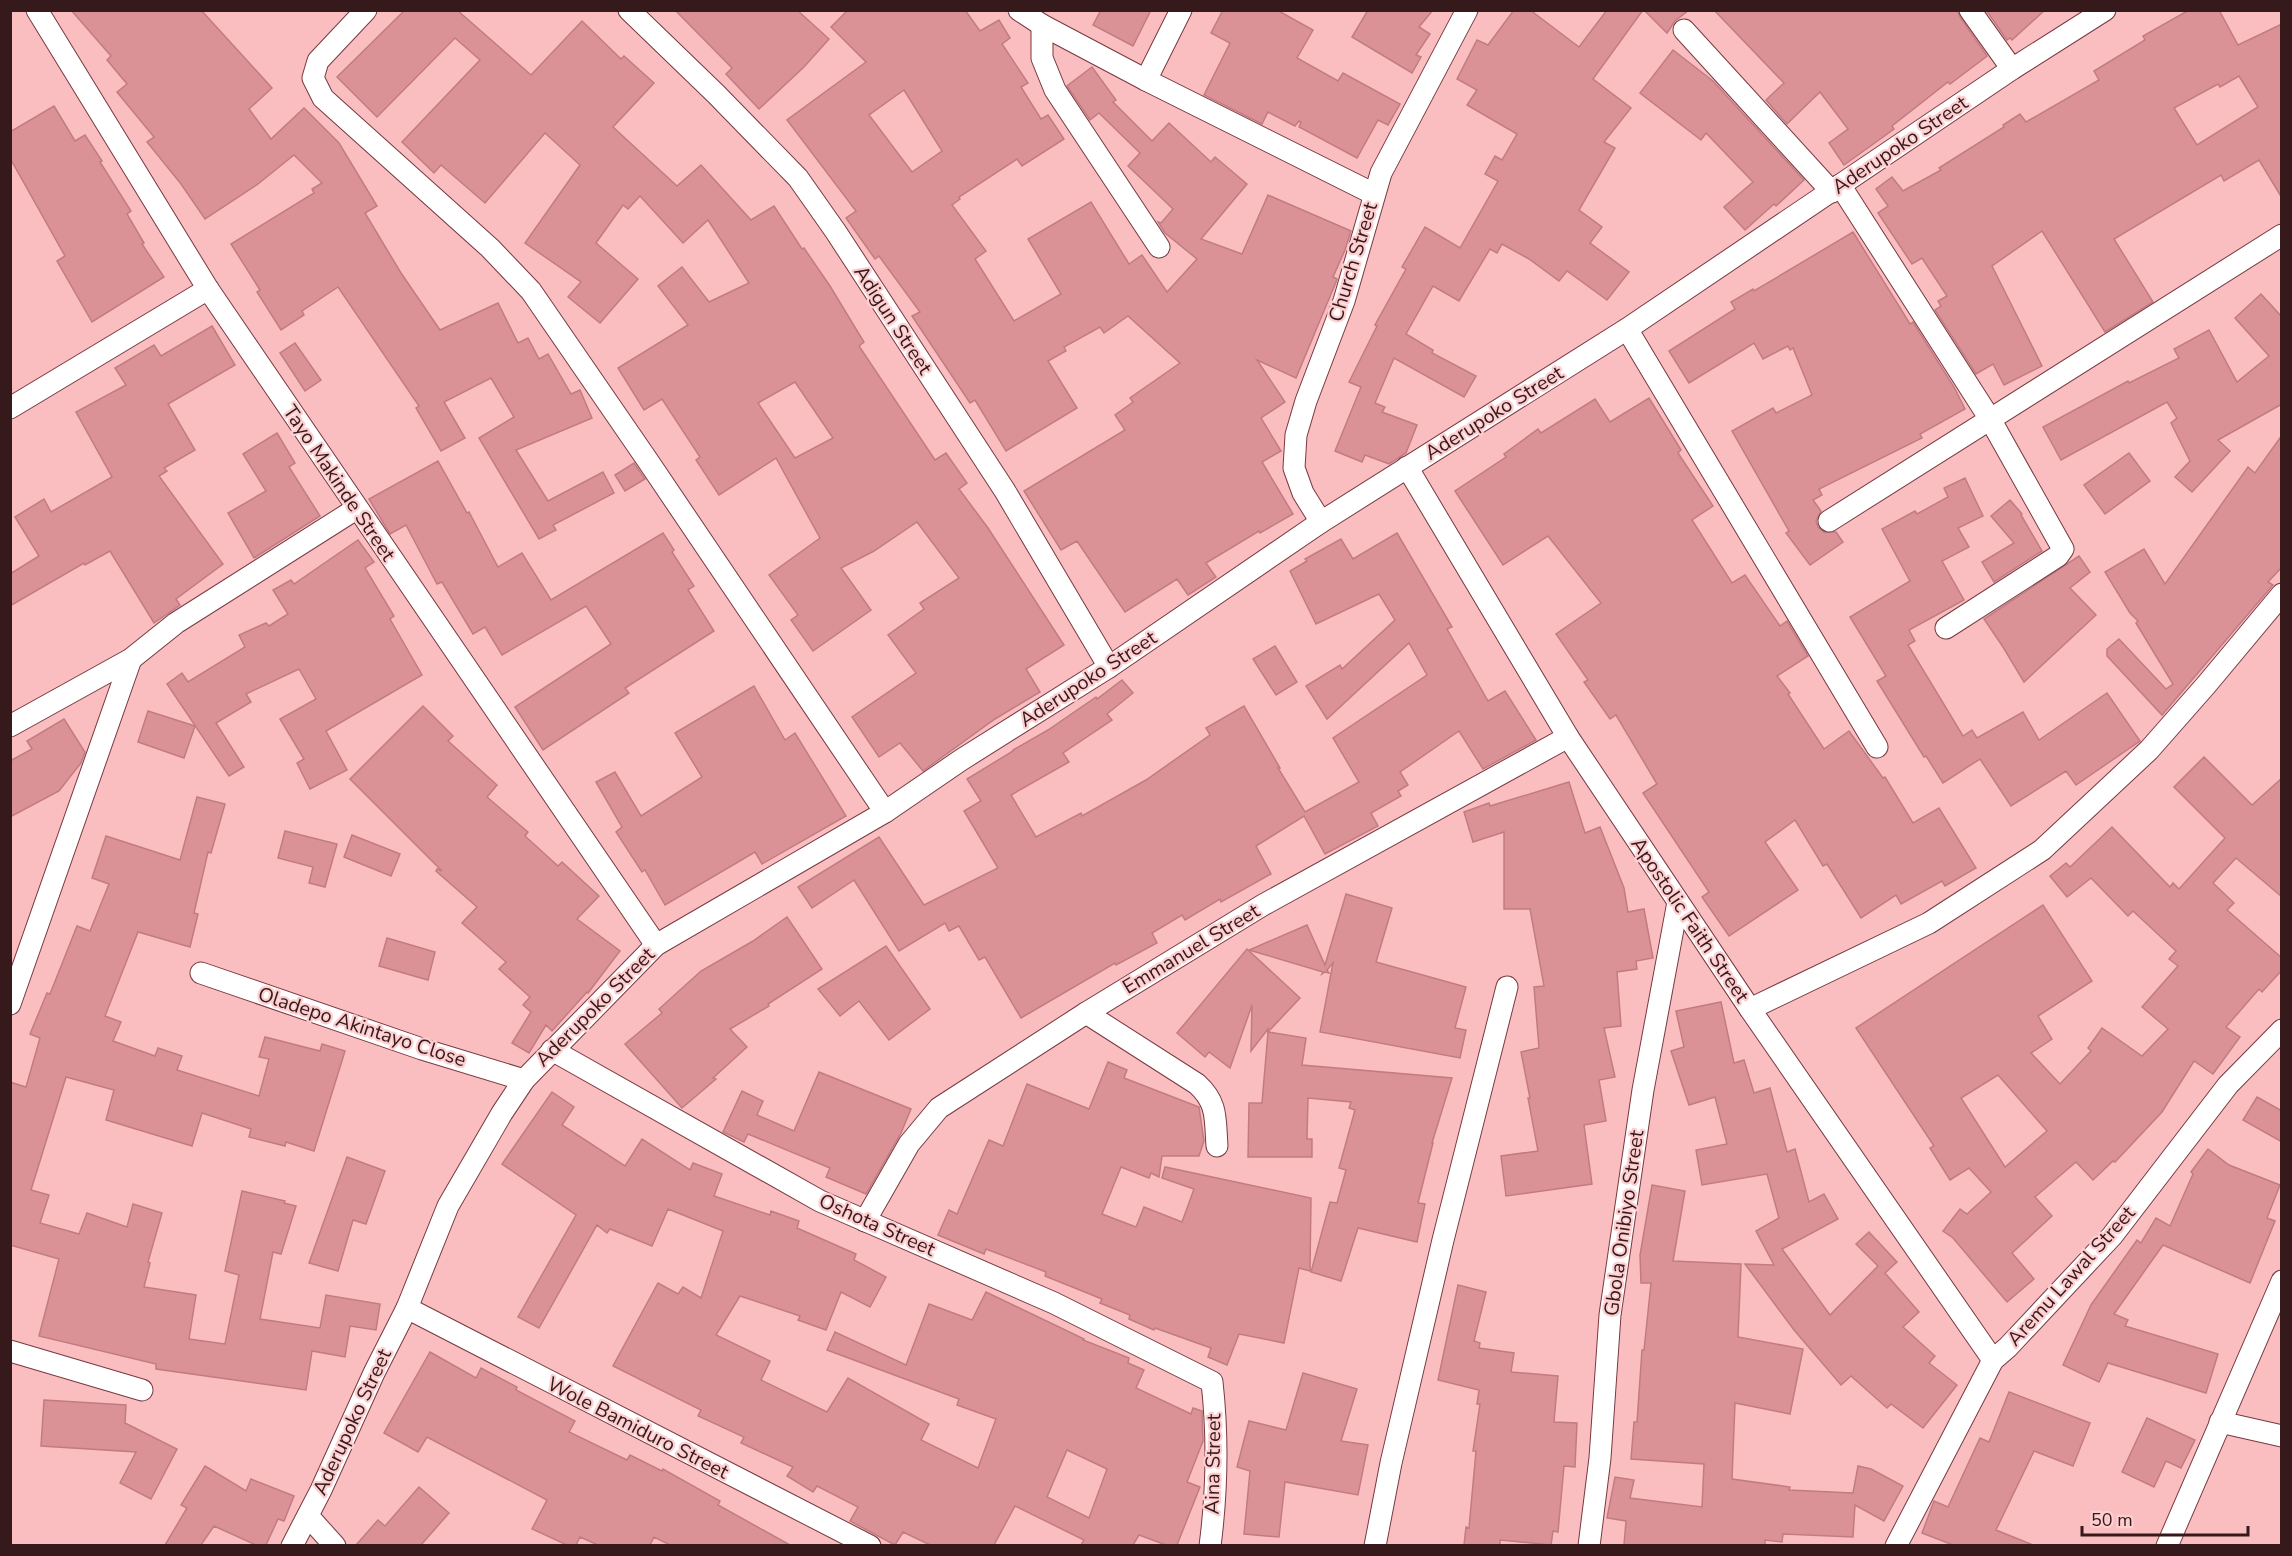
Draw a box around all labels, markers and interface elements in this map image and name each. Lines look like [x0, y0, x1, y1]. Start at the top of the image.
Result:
street label: Aderupoko Street [1827, 89, 1974, 201]
street label: Church Street [1322, 198, 1384, 325]
street label: Adigun Street [848, 260, 939, 381]
street label: Aderupoko Street [1420, 359, 1569, 466]
street label: Tayo Makinde Street [277, 400, 402, 567]
street label: Aderupoko Street [1014, 624, 1163, 733]
street label: Apostolic Faith Street [1625, 832, 1756, 1009]
street label: Emmanuel Street [1117, 897, 1265, 1001]
street label: Aderupoko Street [529, 941, 661, 1073]
street label: Oladepo Akintayo Close [255, 981, 469, 1073]
street label: Gbola Onibiyo Street [1598, 1127, 1651, 1318]
street label: Oshota Street [815, 1187, 940, 1263]
street label: Aremu Lawal Street [2001, 1199, 2142, 1352]
street label: Aderupoko Street [306, 1344, 398, 1500]
street label: Wole Bamiduro Street [543, 1371, 734, 1486]
street label: Aina Street [1199, 1412, 1227, 1515]
scale bar [2082, 1499, 2248, 1537]
text: 50 m [2091, 1508, 2133, 1532]

